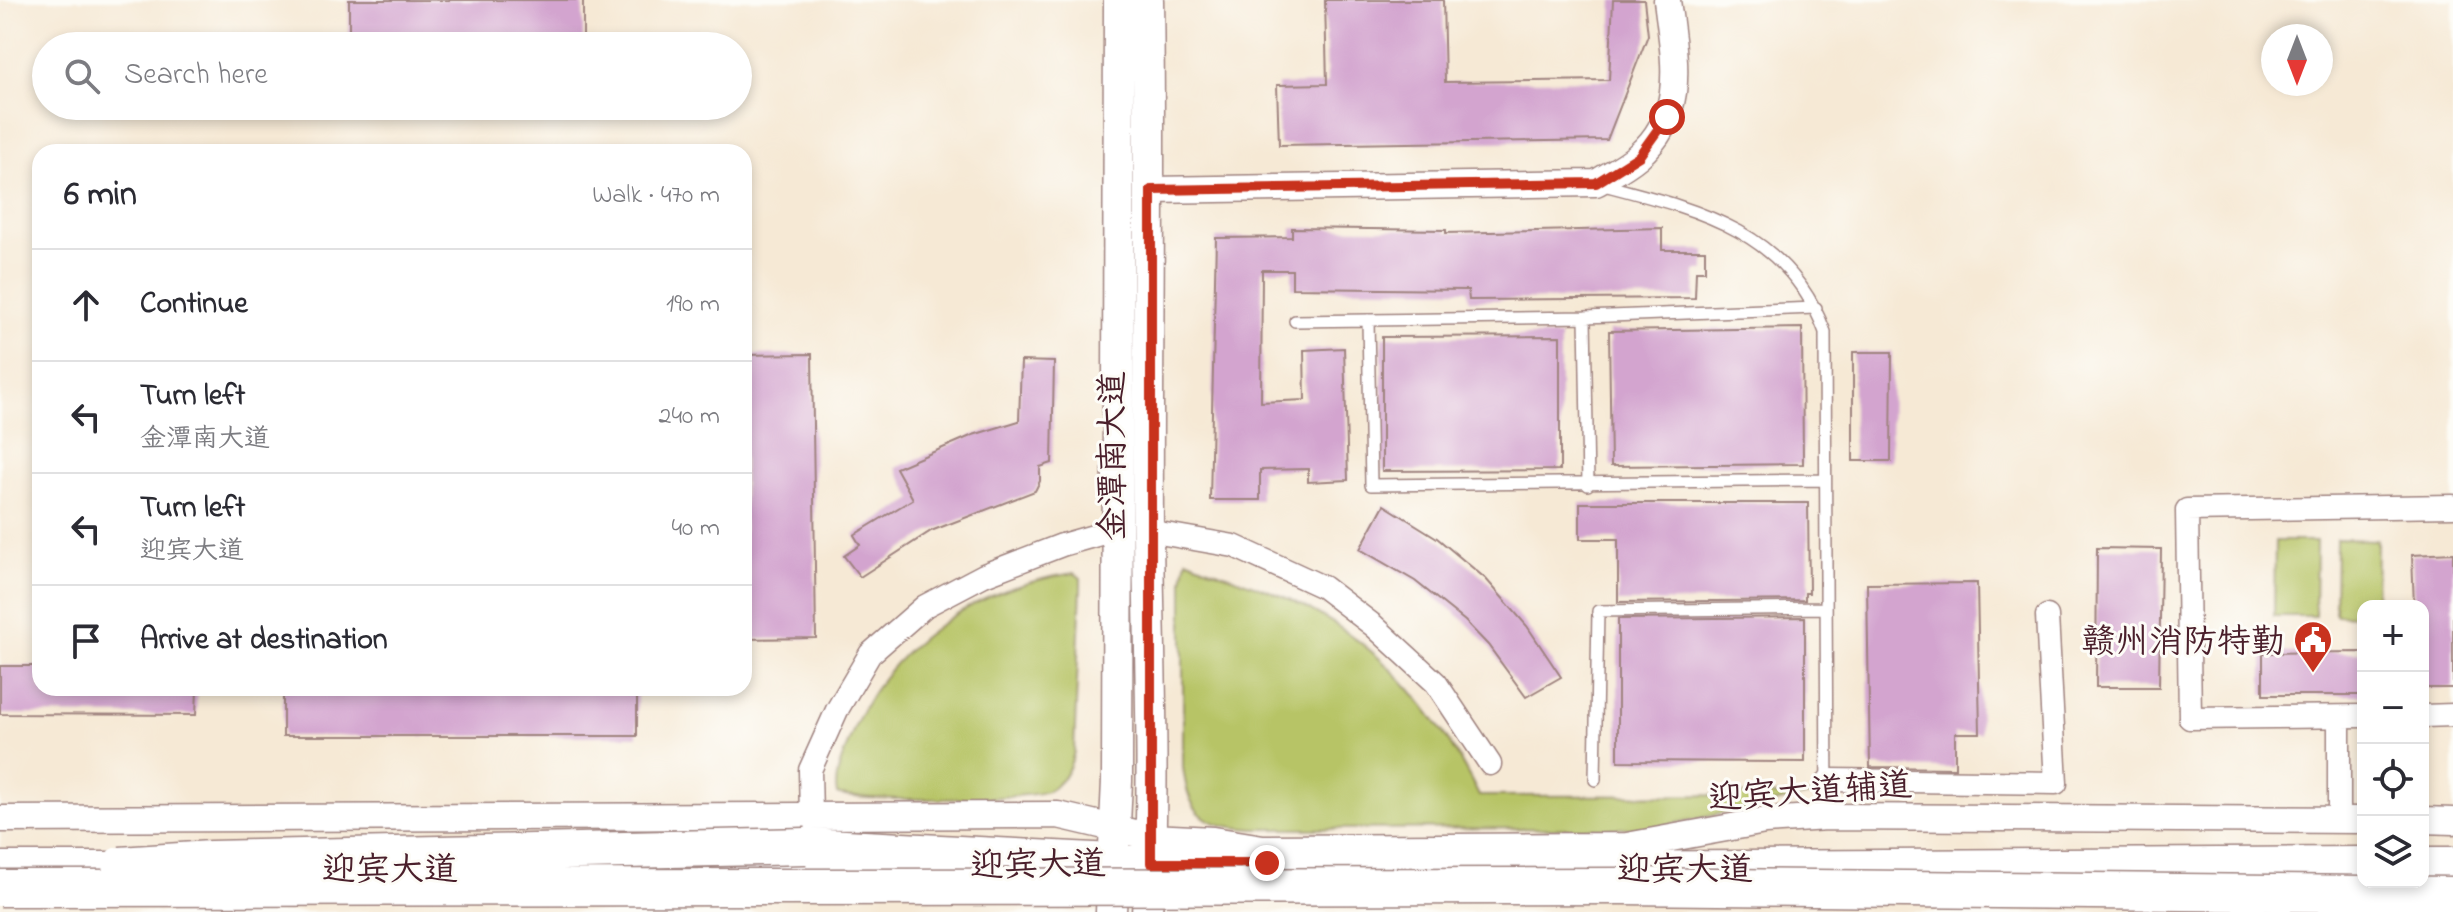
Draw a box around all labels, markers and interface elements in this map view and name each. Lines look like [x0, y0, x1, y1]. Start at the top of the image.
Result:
north arrow [2261, 24, 2333, 96]
search box [32, 32, 752, 120]
icon: search [60, 54, 104, 98]
text: Search here [124, 54, 268, 98]
route start [1649, 99, 1685, 135]
text: 6 min [64, 171, 137, 221]
text: Walk · 470 m [592, 177, 720, 215]
icon: ahead [64, 283, 108, 327]
text: Continue [140, 283, 248, 327]
text: 190 m [666, 286, 720, 324]
street label: 金潭南大道 [1090, 371, 1140, 541]
text: Turn left [140, 375, 245, 419]
icon: left [64, 395, 108, 439]
text: 240 m [658, 398, 720, 436]
text: 金潭南大道 [140, 421, 270, 459]
text: Turn left [140, 487, 245, 531]
icon: left [64, 507, 108, 551]
text: 40 m [671, 510, 720, 548]
text: 迎宾大道 [140, 533, 244, 571]
map controls [2357, 600, 2429, 888]
button: + [2357, 600, 2429, 672]
icon: arrive [64, 619, 108, 663]
text: Arrive at destination [140, 619, 388, 663]
place label: 赣州消防特勤 [2081, 619, 2285, 669]
public building icon: 赣州消防特勤 [2292, 619, 2334, 674]
button: − [2357, 672, 2429, 744]
button: locate [2357, 744, 2429, 816]
street label: 迎宾大道辅道 [1707, 762, 1914, 826]
button: layers [2357, 816, 2429, 888]
street label: 迎宾大道 [970, 841, 1106, 893]
route end [1249, 845, 1285, 881]
street label: 迎宾大道 [322, 847, 458, 897]
street label: 迎宾大道 [1617, 847, 1753, 897]

